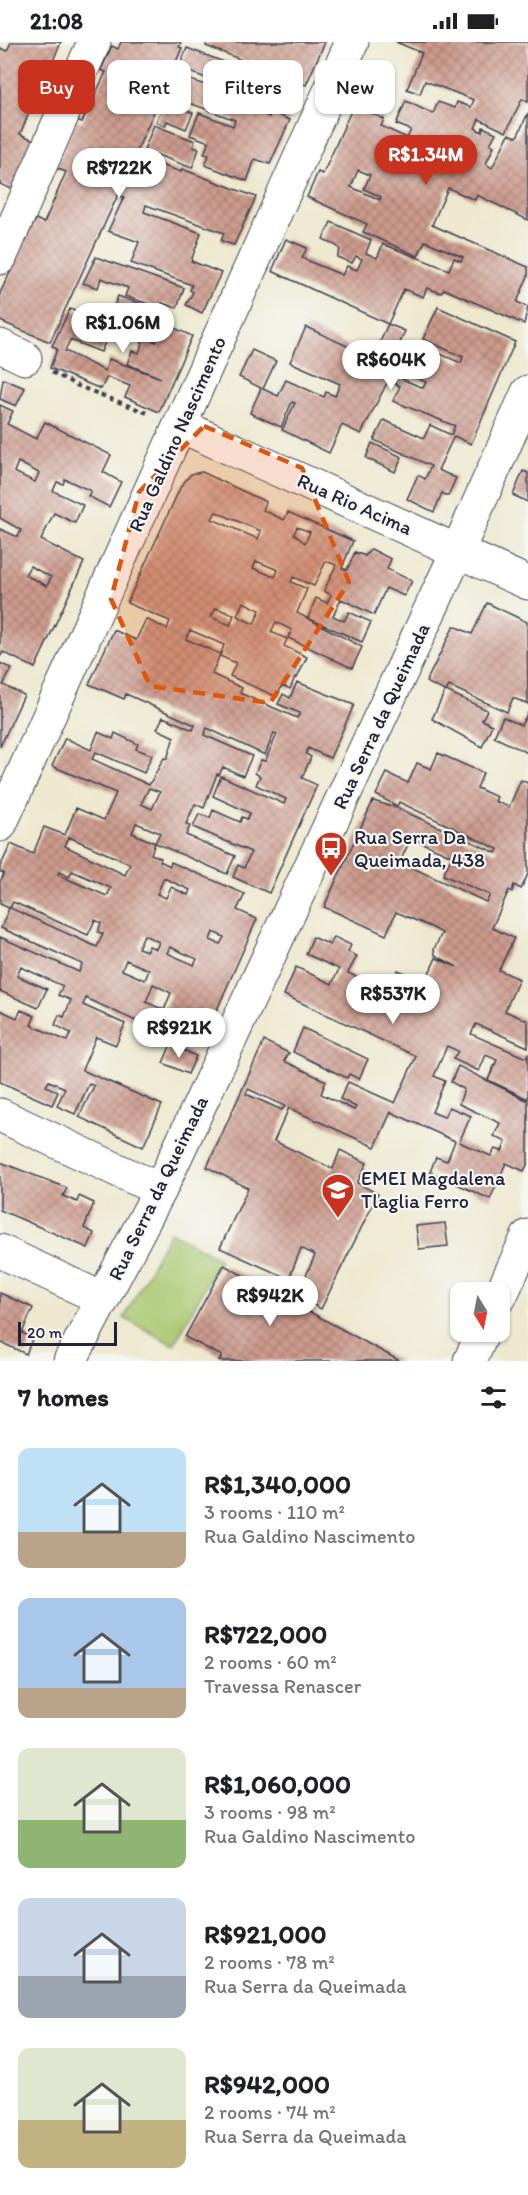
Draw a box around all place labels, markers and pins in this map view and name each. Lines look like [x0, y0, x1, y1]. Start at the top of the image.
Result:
pin: R$1.34M [371, 135, 481, 186]
pin: R$722K [70, 148, 168, 199]
pin: R$1.06M [68, 303, 178, 354]
pin: R$604K [342, 340, 440, 391]
place label: Rua Serra Da Queimada, 438 [354, 825, 485, 872]
bus stop icon: Rua Serra Da Queimada, 438 [313, 830, 349, 877]
pin: R$537K [344, 974, 442, 1025]
pin: R$921K [130, 1008, 228, 1059]
place label: EMEI Magdalena Tlaglia Ferro [361, 1166, 506, 1213]
school or university icon: EMEI Magdalena Tlaglia Ferro [320, 1172, 356, 1219]
pin: R$942K [221, 1276, 319, 1327]

